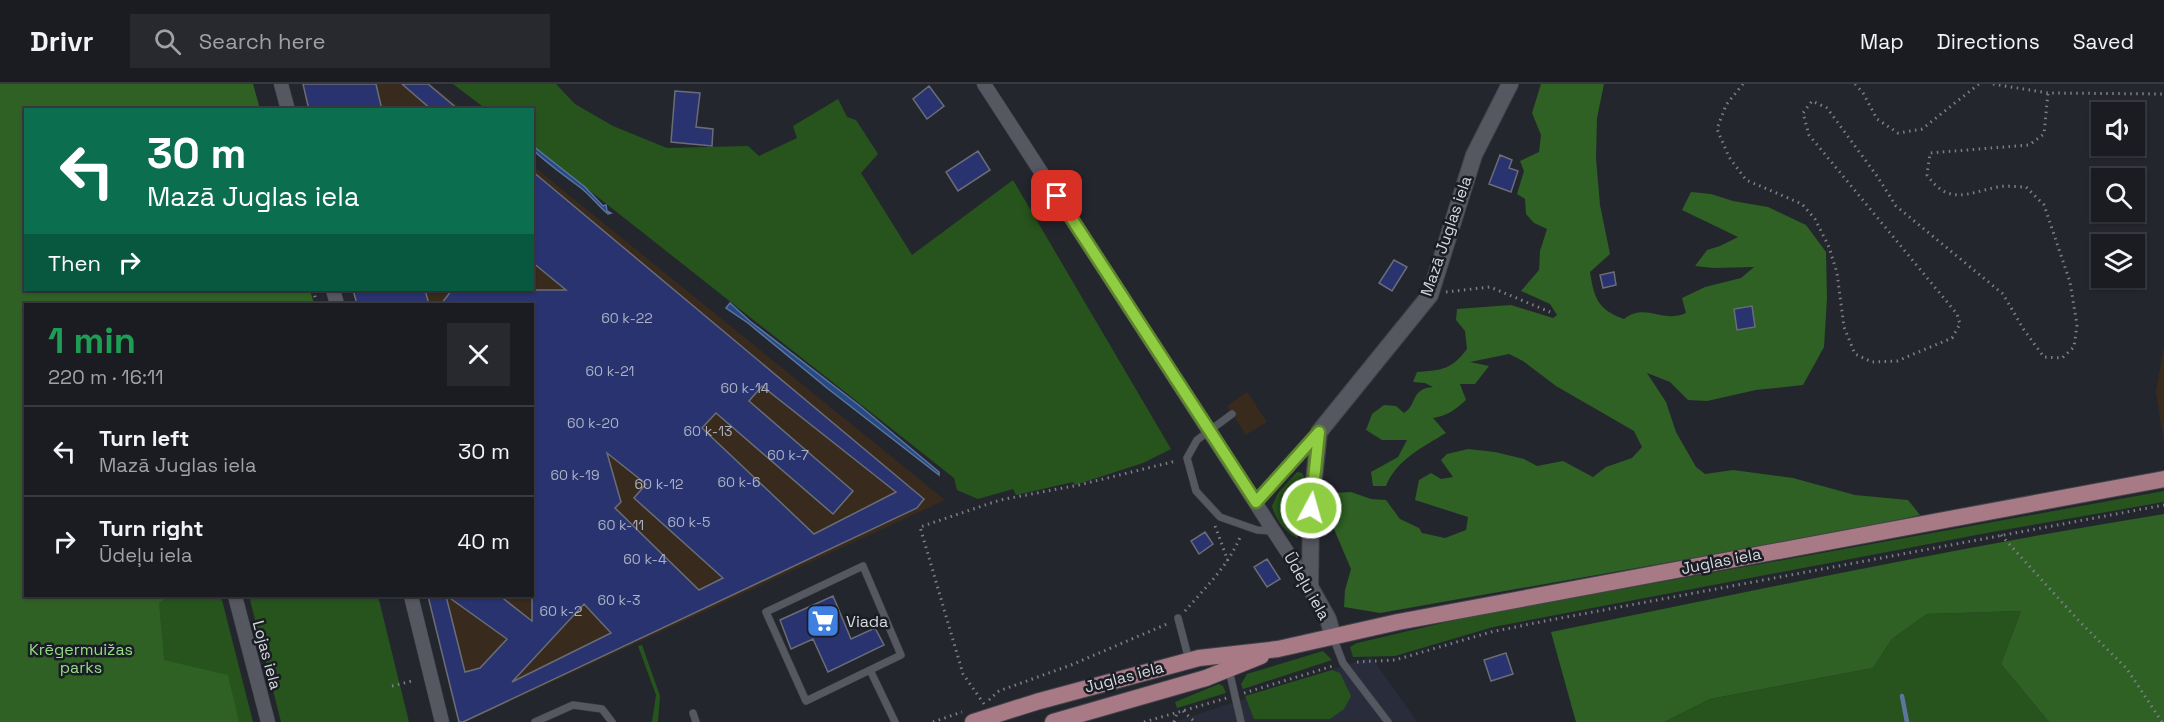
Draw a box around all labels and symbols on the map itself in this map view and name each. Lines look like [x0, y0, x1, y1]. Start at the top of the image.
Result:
pin [1031, 170, 1082, 221]
street label: Mazā Juglas iela [1416, 173, 1476, 299]
house number: 60 k-22 [601, 309, 653, 327]
house number: 60 k-21 [586, 362, 634, 380]
house number: 60 k-14 [720, 379, 770, 397]
house number: 60 k-20 [567, 414, 619, 432]
house number: 60 k-13 [684, 422, 732, 440]
house number: 60 k-7 [767, 446, 809, 464]
house number: 60 k-19 [550, 466, 600, 484]
house number: 60 k-6 [717, 473, 761, 491]
house number: 60 k-12 [635, 475, 683, 493]
position arrow [1279, 476, 1343, 540]
house number: 60 k-5 [667, 513, 711, 531]
house number: 60 k-11 [598, 516, 644, 534]
street label: Juglas iela [1679, 543, 1763, 579]
street label: Ūdeļu iela [1279, 548, 1335, 624]
house number: 60 k-4 [623, 550, 667, 568]
house number: 60 k-3 [597, 591, 641, 609]
house number: 60 k-2 [539, 602, 583, 620]
supermarket icon: Viada [805, 603, 841, 639]
place label: Viada [846, 611, 888, 632]
street label: Lojas iela [248, 618, 286, 692]
park label: Krēgermuižas parks [29, 639, 133, 678]
street label: Juglas iela [1082, 656, 1166, 698]

